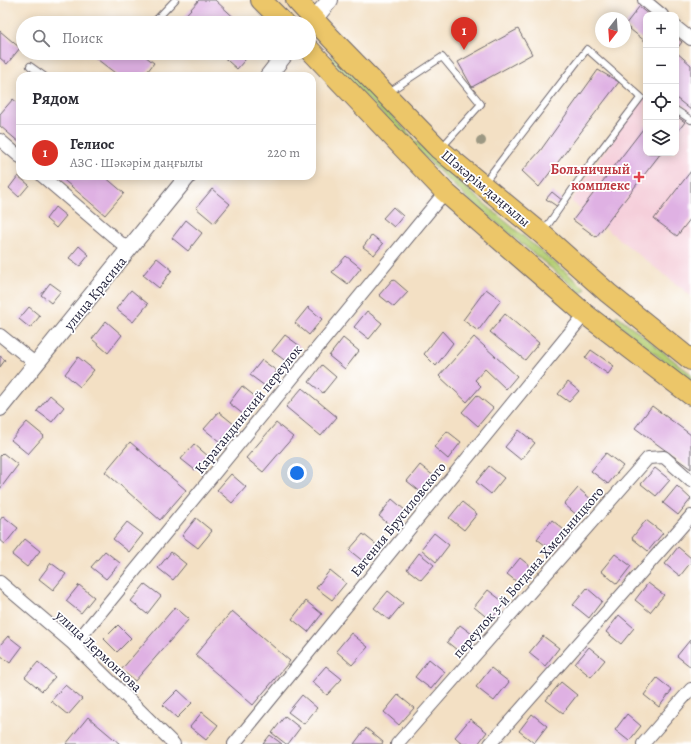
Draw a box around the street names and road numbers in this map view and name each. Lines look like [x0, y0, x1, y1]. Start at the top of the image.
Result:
street label: Шәкәрім даңғылы [437, 145, 534, 231]
street label: улица Красина [59, 252, 131, 335]
street label: Карагандинский переулок [190, 341, 306, 478]
street label: Евгения Брусиловского [346, 458, 451, 581]
street label: переулок 3-й Богдана Хмельницкого [448, 482, 608, 662]
street label: улица Лермонтова [50, 606, 147, 697]

